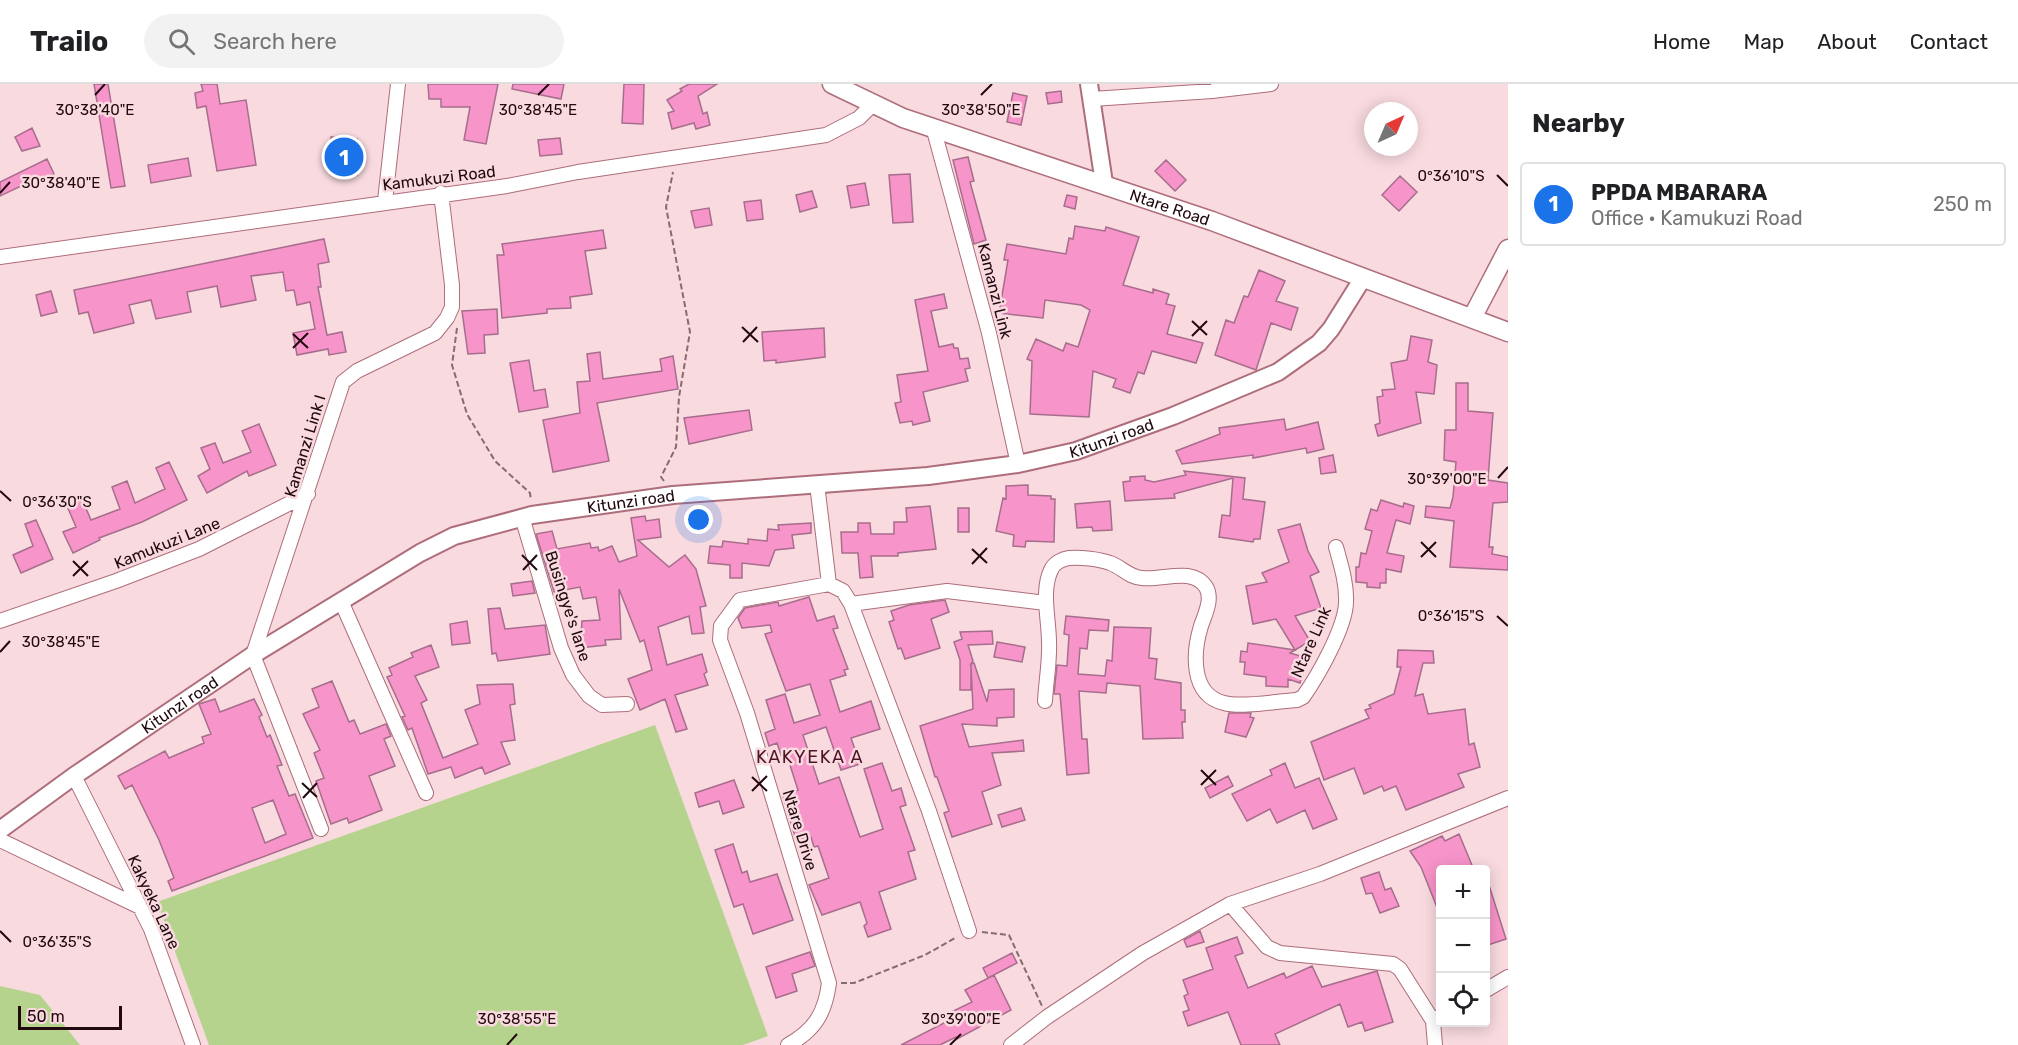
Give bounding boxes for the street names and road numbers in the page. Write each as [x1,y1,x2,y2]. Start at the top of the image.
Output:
street label: Kamukuzi Road [381,162,497,194]
street label: Ntare Road [1127,185,1212,229]
street label: Kamanzi Link [974,241,1016,341]
street label: Kamanzi Link I [280,393,330,499]
street label: Kitunzi road [1067,414,1156,462]
street label: Kitunzi road [586,485,676,517]
street label: Kamukuzi Lane [111,513,223,573]
street label: Busingye's lane [541,548,595,664]
street label: Ntare Link [1287,603,1335,681]
street label: Kitunzi road [138,672,222,737]
street label: Ntare Drive [779,787,821,873]
street label: Kakyeka Lane [124,852,184,952]

